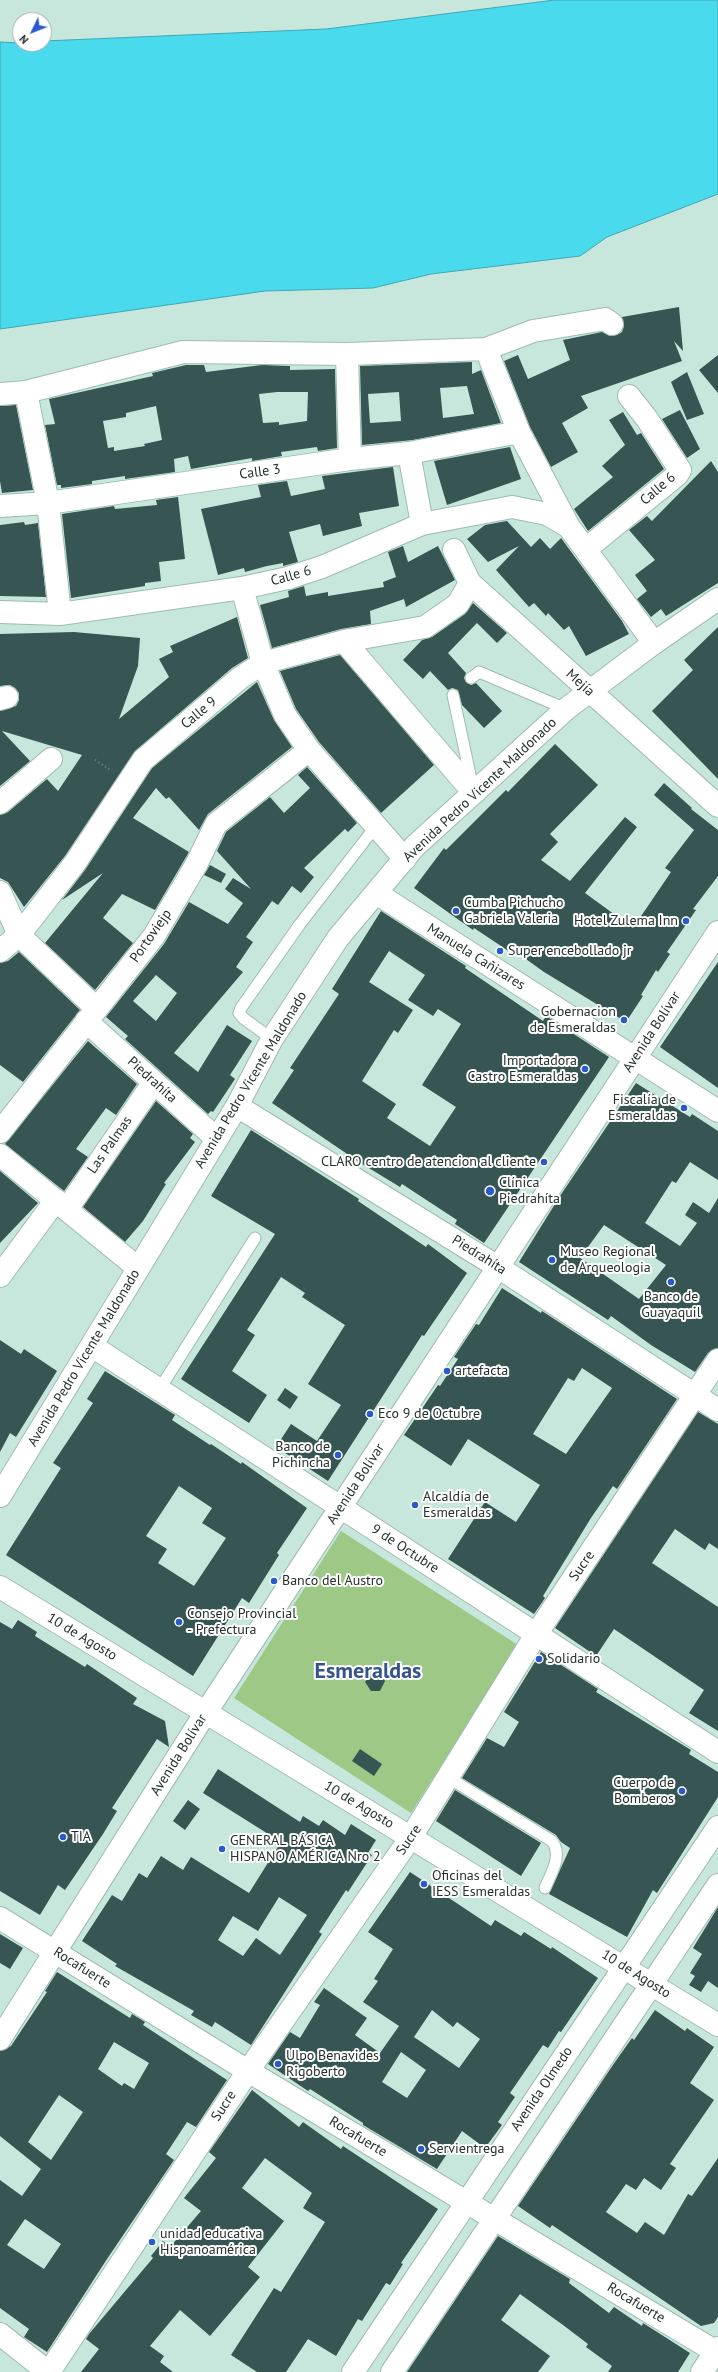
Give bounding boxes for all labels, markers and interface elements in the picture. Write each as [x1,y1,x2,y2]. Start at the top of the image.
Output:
north arrow [12,12,52,52]
text: N [16,32,32,47]
street label: Calle 3 [238,461,282,483]
street label: Calle 6 [637,469,679,509]
street label: Calle 6 [269,562,313,590]
street label: Mejía [562,666,598,700]
street label: Calle 9 [178,693,220,733]
street label: Avenida Pedro Vicente Maldonado [400,714,560,866]
place label: Cumba Pichucho Gabriela Valeria [464,895,563,928]
street label: Portoviejp [127,906,175,966]
marker: Cumba Pichucho Gabriela Valeria [451,906,461,916]
place label: Hotel Zulema Inn [574,913,678,929]
marker: Hotel Zulema Inn [681,916,691,926]
street label: Manuela Cañizares [424,920,528,994]
place label: Super encebollado jr [508,943,631,959]
marker: Super encebollado jr [495,946,505,956]
street label: Avenida Pedro Vicente Maldonado [191,988,311,1172]
street label: Avenida Bolívar [620,988,684,1076]
place label: Gobernacion de Esmeraldas [530,1004,616,1036]
marker: Gobernacion de Esmeraldas [619,1015,629,1025]
street label: Piedrahíta [124,1053,180,1107]
place label: Importadora Castro Esmeraldas [468,1053,577,1086]
marker: Importadora Castro Esmeraldas [580,1064,590,1074]
place label: Fiscalía de Esmeraldas [608,1092,676,1124]
marker: Fiscalía de Esmeraldas [679,1103,689,1113]
street label: Las Palmas [84,1113,136,1177]
place label: CLARO centro de atencion al cliente [321,1154,536,1170]
marker: CLARO centro de atencion al cliente [539,1157,549,1167]
place label: Clínica Piedrahíta [499,1175,560,1208]
marker: Clínica Piedrahíta [484,1185,496,1197]
street label: Piedrahíta [449,1232,509,1278]
place label: Museo Regional de Arqueologia [560,1244,655,1276]
marker: Museo Regional de Arqueologia [547,1255,557,1265]
street label: Avenida Pedro Vicente Maldonado [24,1266,144,1450]
marker: Banco de Guayaquil [666,1277,676,1287]
place label: Banco de Guayaquil [641,1289,701,1322]
place label: artefacta [455,1363,508,1379]
marker: artefacta [442,1366,452,1376]
place label: Eco 9 de Octubre [378,1406,480,1422]
marker: Eco 9 de Octubre [365,1409,375,1419]
place label: Banco de Pichincha [272,1439,330,1472]
street label: Avenida Bolívar [324,1440,388,1528]
marker: Banco de Pichincha [333,1450,343,1460]
place label: Alcaldía de Esmeraldas [423,1489,491,1522]
marker: Alcaldía de Esmeraldas [410,1500,420,1510]
street label: 9 de Octubre [368,1521,442,1577]
street label: Sucre [566,1548,598,1584]
place label: Banco del Austro [282,1573,383,1589]
marker: Banco del Austro [269,1576,279,1586]
place label: Consejo Provincial - Prefectura [187,1606,296,1638]
street label: 10 de Agosto [44,1610,120,1664]
marker: Consejo Provincial - Prefectura [174,1617,184,1627]
place label: Solidario [547,1651,600,1667]
marker: Solidario [534,1654,544,1664]
district label: Esmeraldas [315,1659,421,1685]
street label: Avenida Bolívar [147,1711,211,1799]
place label: Cuerpo de Bomberos [613,1775,674,1808]
street label: 10 de Agosto [321,1778,397,1832]
marker: Cuerpo de Bomberos [677,1786,687,1796]
street label: Sucre [393,1822,425,1858]
place label: TIA [71,1829,91,1845]
marker: TIA [58,1832,68,1842]
place label: GENERAL BÁSICA HISPANO AMÉRICA Nro 2 [230,1833,381,1866]
marker: GENERAL BÁSICA HISPANO AMÉRICA Nro 2 [217,1844,227,1854]
place label: Oficinas del IESS Esmeraldas [432,1868,530,1900]
marker: Oficinas del IESS Esmeraldas [419,1879,429,1889]
street label: Rocafuerte [50,1944,114,1992]
street label: 10 de Agosto [598,1946,674,2002]
street label: Avenida Olmedo [508,2044,576,2134]
place label: Ulpo Benavides Rigoberto [286,2048,379,2080]
marker: Ulpo Benavides Rigoberto [273,2059,283,2069]
street label: Sucre [208,2088,240,2124]
street label: Rocafuerte [326,2113,390,2161]
place label: Servientrega [429,2141,505,2157]
marker: Servientrega [416,2144,426,2154]
place label: unidad educativa Hispanoamérica [160,2226,262,2258]
marker: unidad educativa Hispanoamérica [147,2237,157,2247]
street label: Rocafuerte [604,2279,668,2327]

